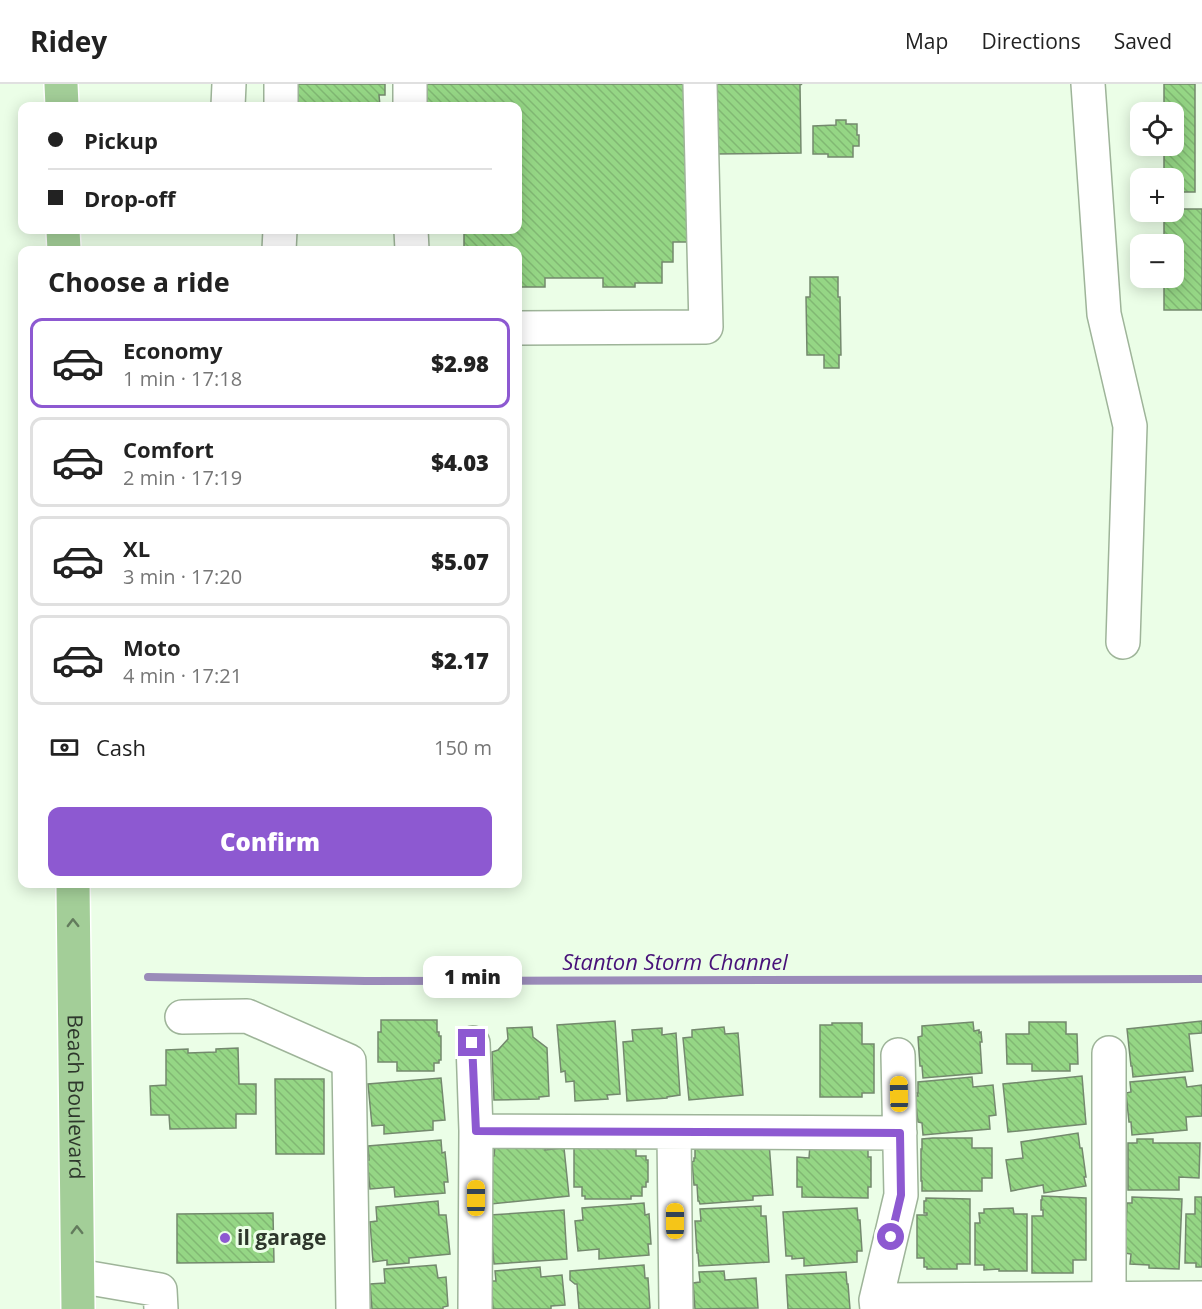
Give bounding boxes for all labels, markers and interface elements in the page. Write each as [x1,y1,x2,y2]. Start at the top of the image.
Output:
text: Ridey [30,22,107,60]
text: Map [905,27,948,55]
text: Directions [981,27,1081,55]
text: Saved [1114,27,1172,55]
map controls [1130,102,1184,288]
button: locate [1130,102,1184,156]
text: Pickup [84,125,158,155]
button: + [1130,168,1184,222]
text: Drop-off [84,183,176,213]
button: − [1130,234,1184,288]
text: Choose a ride [48,263,230,300]
text: Economy [123,335,222,365]
icon: car [51,336,105,390]
text: $2.98 [431,348,489,378]
text: 1 min · 17:18 [123,365,242,392]
text: Comfort [123,434,214,464]
icon: car [51,435,105,489]
text: $4.03 [431,447,489,477]
text: 2 min · 17:19 [123,464,242,491]
text: XL [123,533,150,563]
icon: car [51,534,105,588]
text: $5.07 [431,546,489,576]
text: 3 min · 17:20 [123,563,242,590]
text: Moto [123,632,181,662]
icon: car [51,633,105,687]
text: $2.17 [431,645,489,675]
text: 4 min · 17:21 [123,662,242,689]
icon: cash [48,731,81,764]
text: Cash [96,732,146,762]
text: 150 m [434,734,492,761]
button: Confirm [48,807,492,876]
one-way arrow [67,918,79,927]
water label: Stanton Storm Channel [562,946,788,976]
callout: 1 min [422,956,522,998]
text: 1 min [444,963,501,990]
street label: Beach Boulevard [62,1014,91,1180]
route end [458,1029,485,1056]
car [890,1076,908,1112]
car [467,1180,485,1216]
car [666,1203,684,1239]
place label: il garage [237,1223,326,1251]
route start [877,1223,904,1250]
one-way arrow [71,1225,84,1234]
marker: il garage [218,1231,232,1245]

